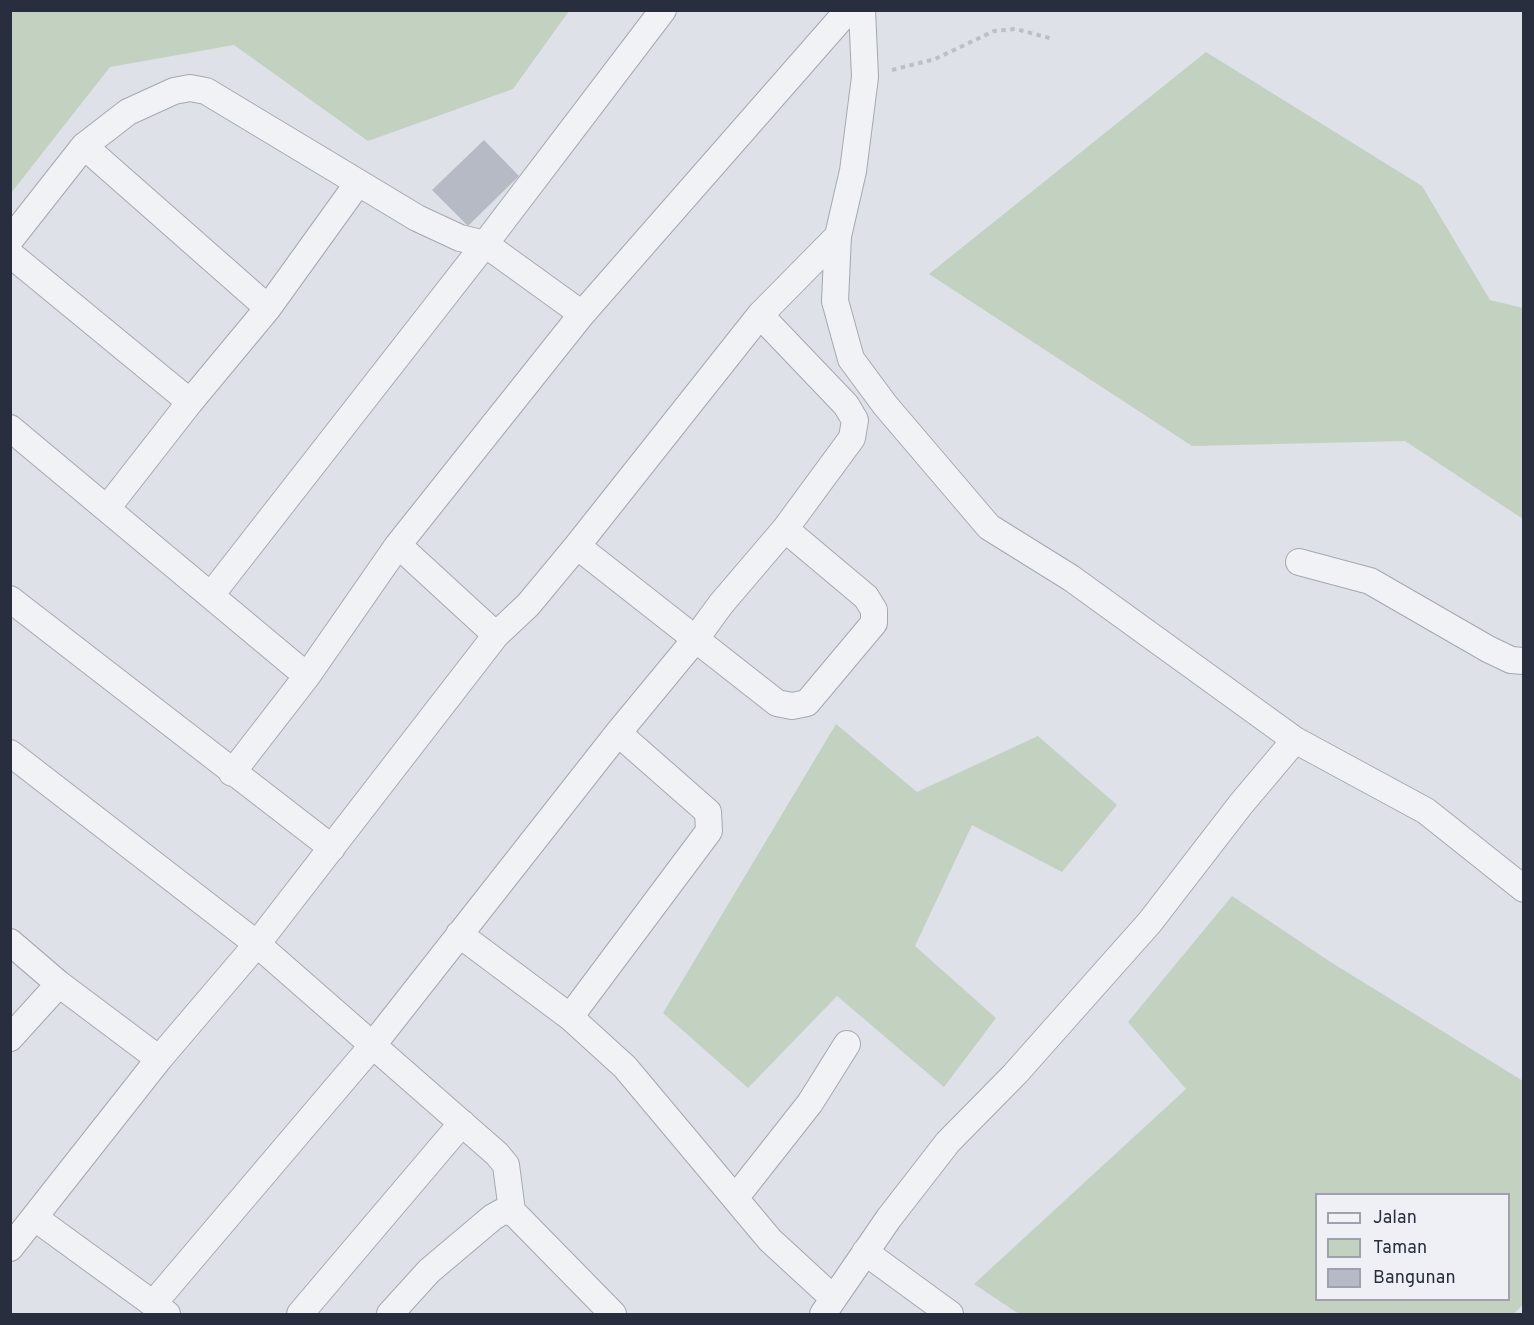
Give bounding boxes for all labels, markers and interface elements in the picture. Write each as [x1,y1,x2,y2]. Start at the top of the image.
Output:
legend [1315,1193,1510,1301]
text: Jalan [1373,1207,1417,1230]
text: Taman [1373,1237,1427,1260]
text: Bangunan [1373,1267,1456,1290]

